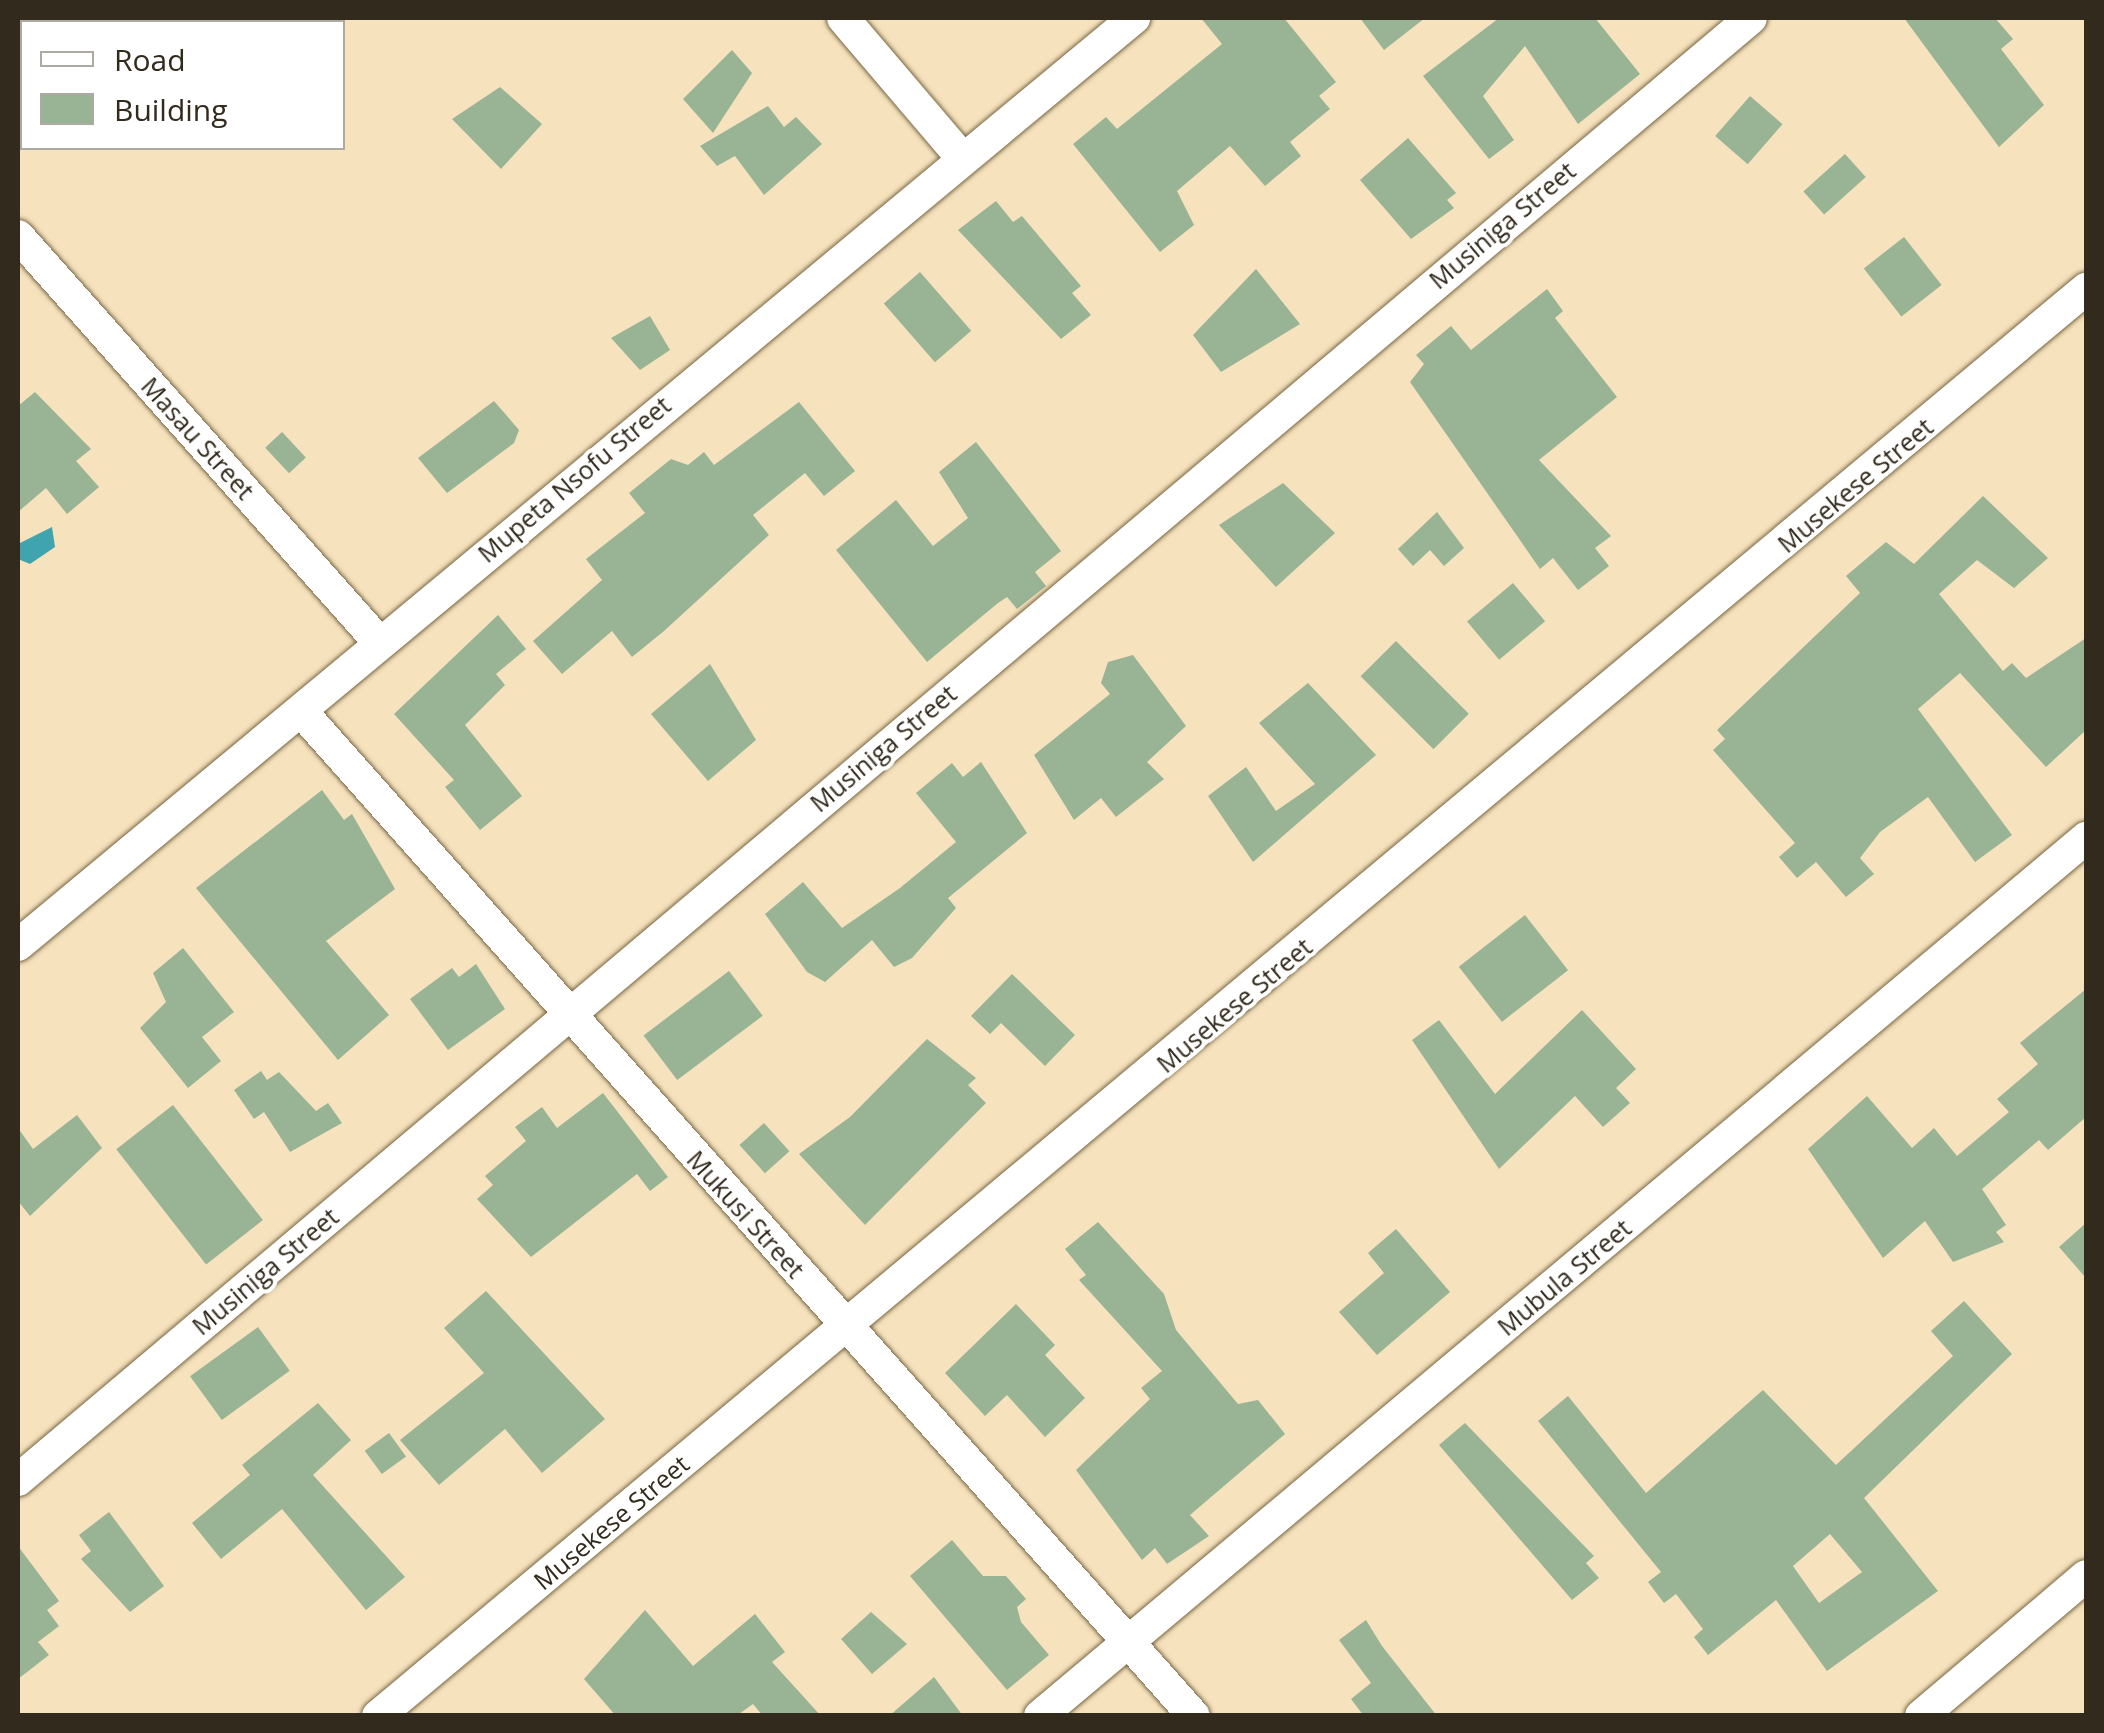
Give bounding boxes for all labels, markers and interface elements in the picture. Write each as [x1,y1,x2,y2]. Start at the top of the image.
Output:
legend [20,20,345,150]
text: Road [114,39,186,80]
text: Building [114,89,228,130]
street label: Musiniga Street [1423,155,1581,295]
street label: Masau Street [135,371,261,505]
street label: Mupeta Nsofu Street [472,390,676,568]
street label: Musekese Street [1771,411,1939,559]
street label: Musiniga Street [804,678,962,818]
street label: Musekese Street [1150,931,1318,1079]
street label: Mukusi Street [681,1144,811,1284]
street label: Musiniga Street [186,1201,344,1341]
street label: Mubula Street [1491,1212,1637,1342]
street label: Musekese Street [527,1448,695,1596]

